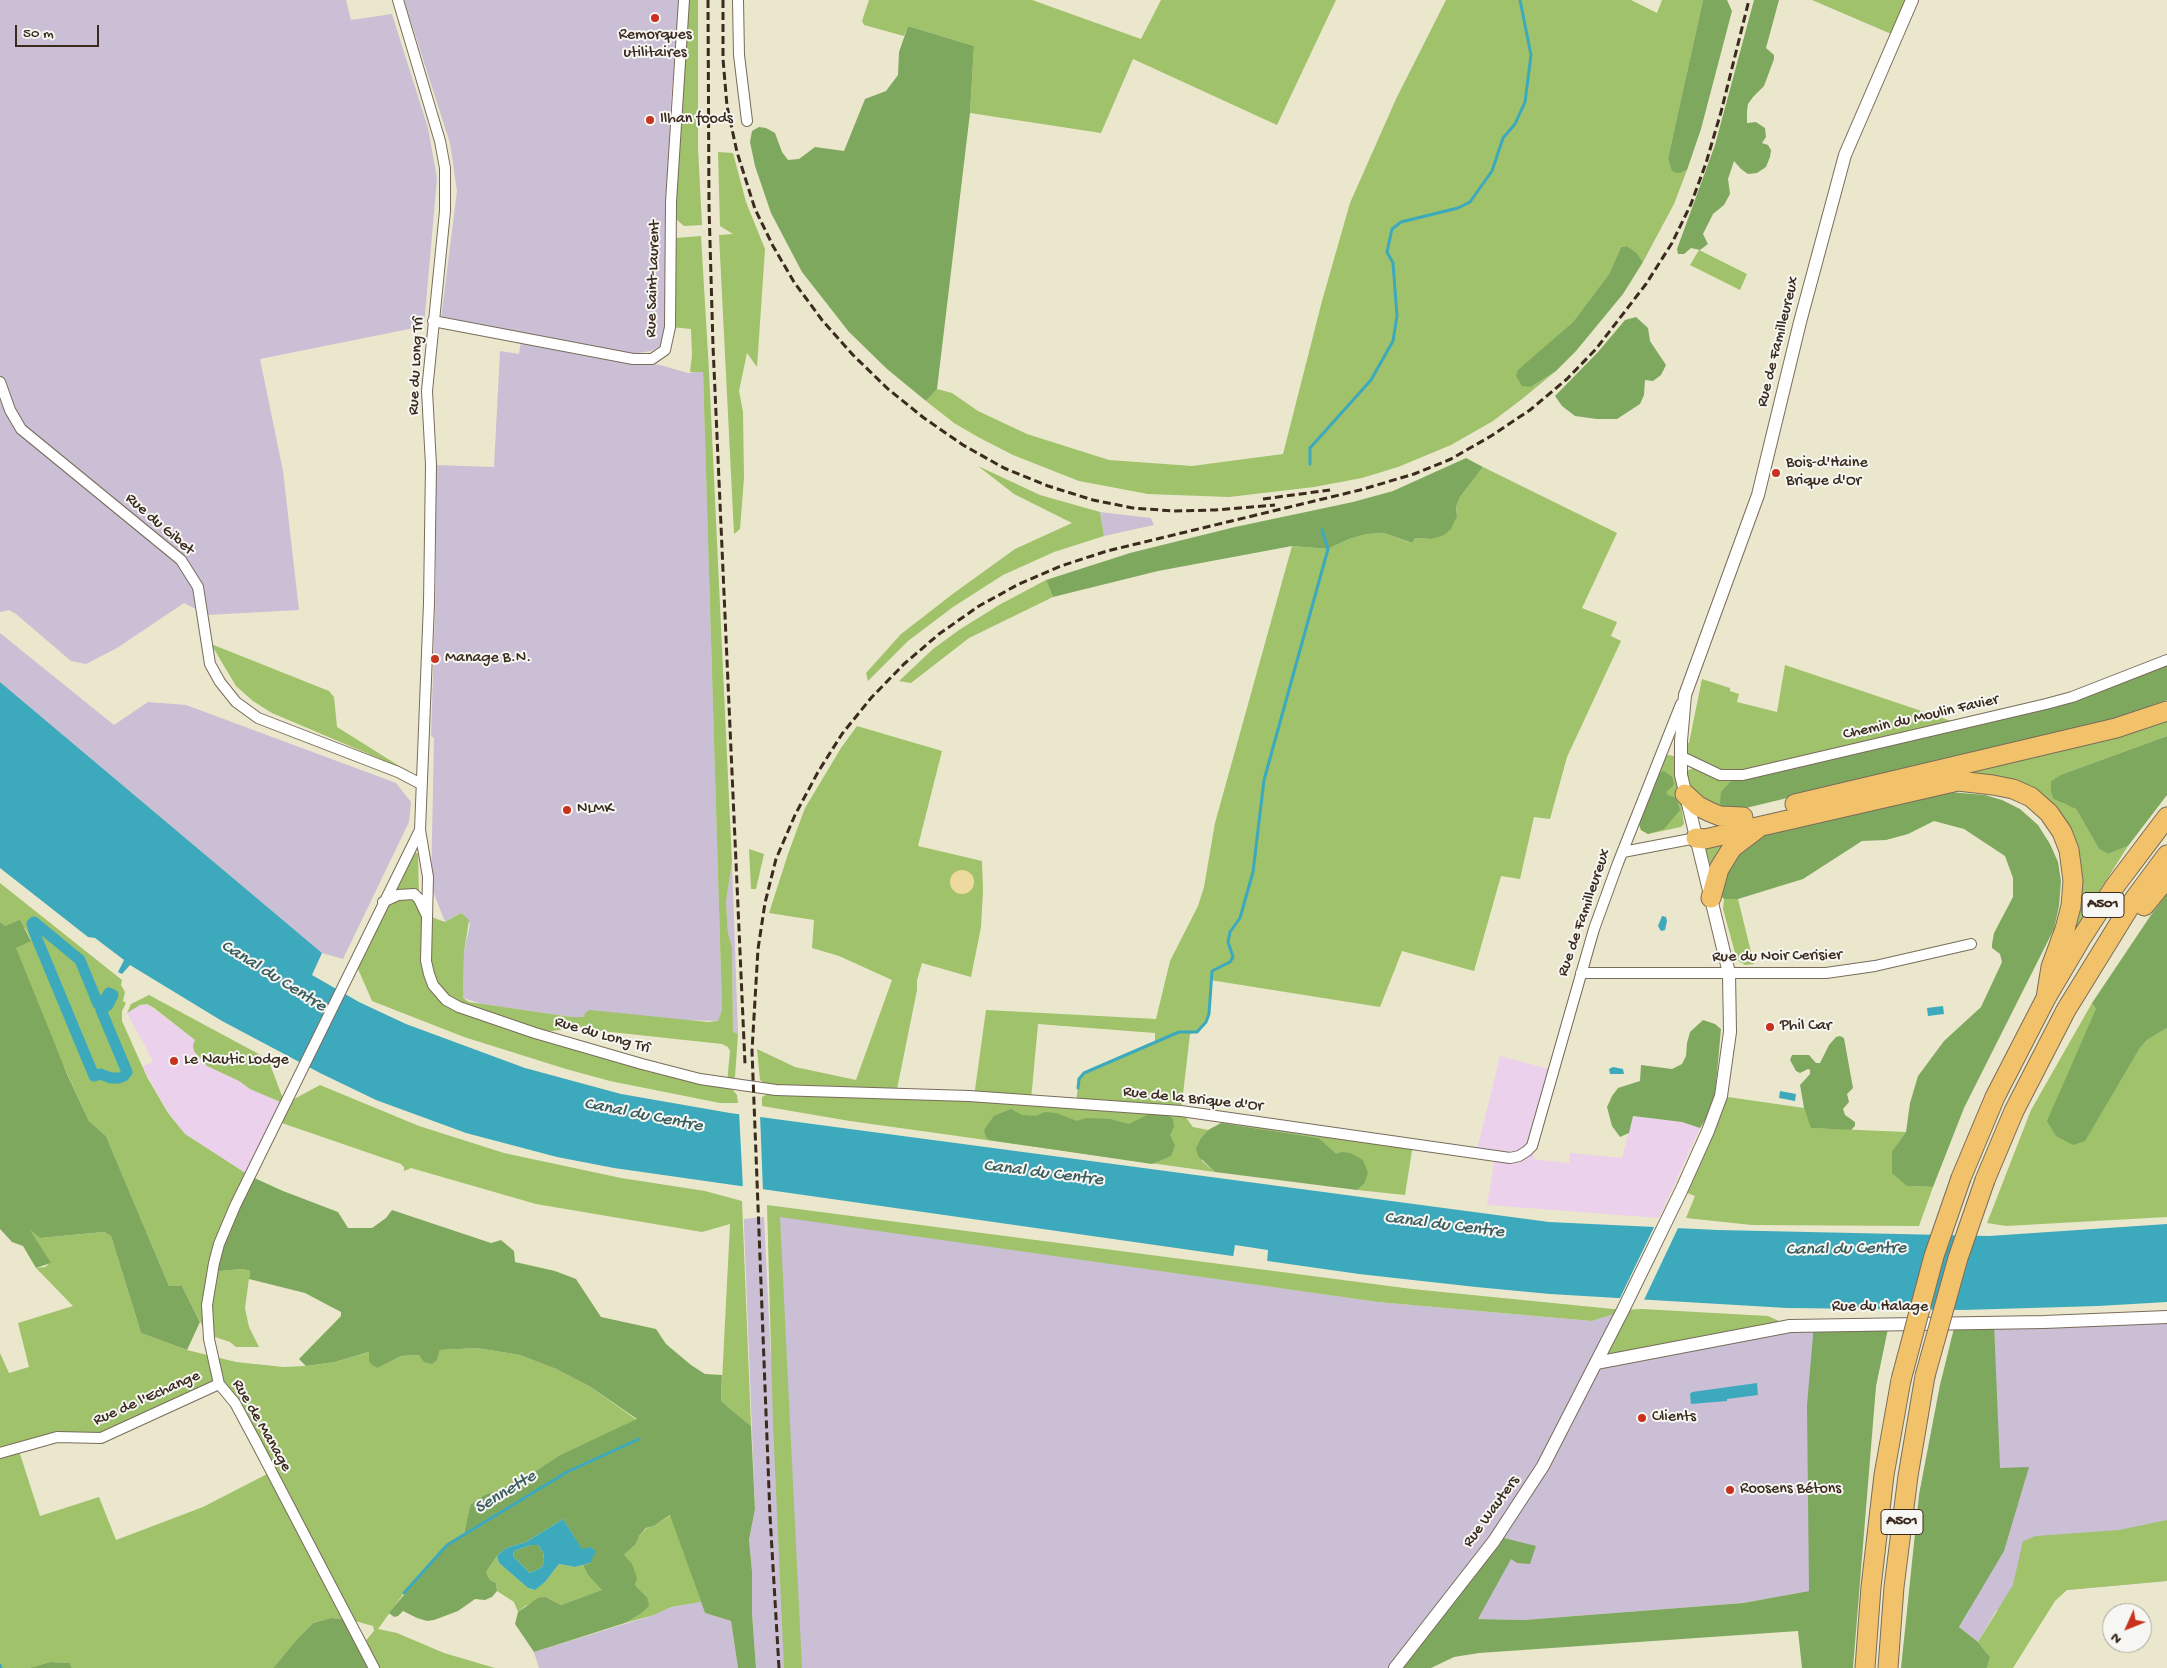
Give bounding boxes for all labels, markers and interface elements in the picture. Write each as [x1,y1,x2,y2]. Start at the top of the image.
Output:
marker: Remorques utilitaires [649,12,661,24]
scale bar [18,15,101,47]
text: 50 m [23,25,54,43]
place label: Remorques utilitaires [618,26,692,64]
place label: Ilhan foods [660,110,733,130]
marker: Ilhan foods [644,114,656,126]
street label: Rue Saint-Laurent [642,220,666,338]
street label: Rue de Familleureux [1753,275,1805,409]
street label: Rue du Long Trî [405,316,429,416]
place label: Bois-d'Haine Brique d'Or [1786,454,1868,492]
marker: Bois-d'Haine Brique d'Or [1770,467,1782,479]
street label: Rue du Gibet [120,490,198,560]
place label: Manage B.N. [445,649,531,669]
marker: Manage B.N. [429,653,441,665]
street label: Chemin du Moulin Favier [1841,691,2001,745]
place label: NLMK [577,800,613,820]
marker: NLMK [561,804,573,816]
street label: Rue de Familleureux [1554,847,1616,979]
road number: A501 [2082,892,2124,918]
water label: Canal du Centre [216,936,330,1018]
street label: Rue du Noir Cerisier [1712,946,1842,968]
street label: Rue du Long Trî [552,1013,652,1059]
place label: Phil Car [1780,1017,1831,1037]
marker: Phil Car [1764,1021,1776,1033]
place label: Le Nautic Lodge [184,1051,289,1071]
marker: Le Nautic Lodge [168,1055,180,1067]
street label: Rue de la Brique d'Or [1122,1083,1264,1117]
water label: Canal du Centre [582,1094,704,1138]
water label: Canal du Centre [982,1156,1104,1192]
water label: Canal du Centre [1383,1208,1505,1244]
water label: Canal du Centre [1786,1238,1906,1262]
street label: Rue du Halage [1832,1298,1928,1318]
street label: Rue de l'Echange [91,1367,203,1431]
street label: Rue de Manage [227,1377,295,1475]
place label: Clients [1652,1408,1696,1428]
marker: Clients [1636,1412,1648,1424]
water label: Sennette [471,1466,541,1520]
street label: Rue Wauters [1459,1472,1525,1552]
place label: Roosens Bétons [1740,1480,1841,1500]
marker: Roosens Bétons [1724,1484,1736,1496]
road number: A501 [1881,1510,1923,1534]
north arrow [2102,1603,2152,1653]
text: N [2107,1629,2126,1647]

